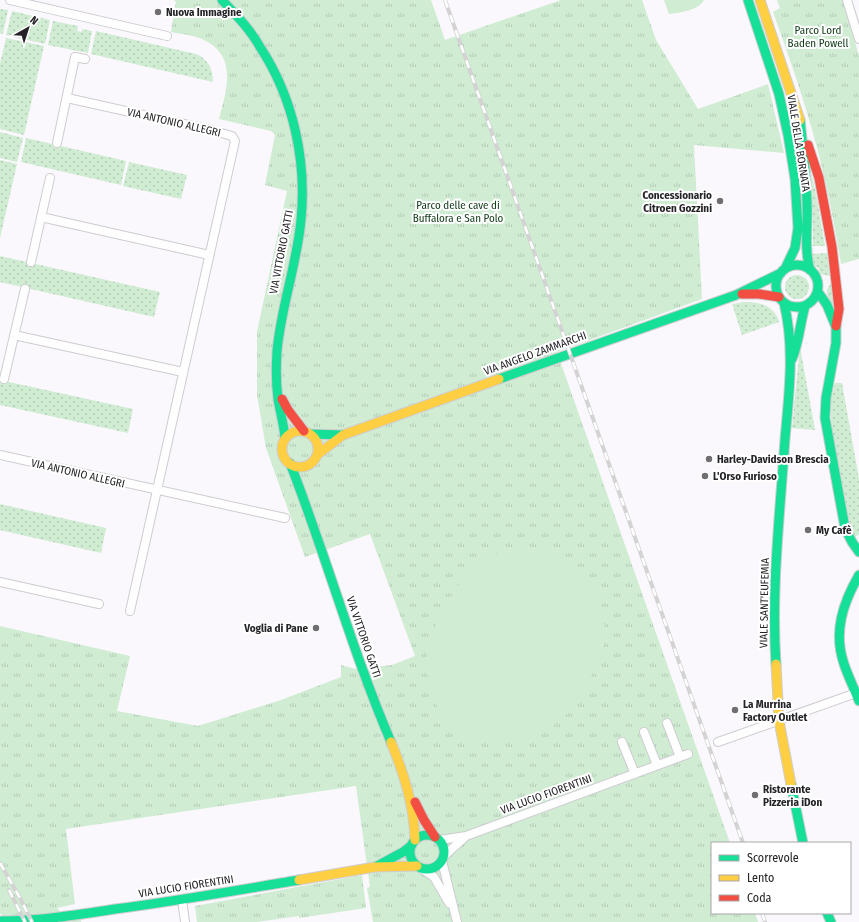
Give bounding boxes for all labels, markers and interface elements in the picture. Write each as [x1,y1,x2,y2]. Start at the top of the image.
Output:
place label: Nuova Immagine [166,6,242,19]
marker: Nuova Immagine [153,7,163,17]
north arrow [8,8,48,48]
text: N [27,13,41,28]
park label: Parco Lord Baden Powell [788,24,848,50]
street label: VIALE DELLA BORNATA [784,94,813,193]
street label: VIA ANTONIO ALLEGRI [126,105,222,140]
place label: Concessionario Citroen Gozzini [642,189,712,215]
marker: Concessionario Citroen Gozzini [715,196,725,206]
park label: Parco delle cave di Buffalora e San Polo [413,199,504,225]
street label: VIA VITTORIO GATTI [267,209,296,295]
street label: VIA ANGELO ZAMMARCHI [482,329,588,378]
place label: Harley-Davidson Brescia [717,453,829,466]
marker: Harley-Davidson Brescia [704,454,714,464]
street label: VIA ANTONIO ALLEGRI [30,456,126,491]
place label: L'Orso Furioso [713,470,777,483]
marker: L'Orso Furioso [700,471,710,481]
place label: My Cafè [816,524,852,537]
marker: My Cafè [803,525,813,535]
street label: VIALE SANT'EUFEMIA [757,558,772,648]
street label: VIA VITTORIO GATTI [344,595,384,679]
place label: Voglia di Pane [243,622,308,635]
marker: Voglia di Pane [311,623,321,633]
place label: La Murrina Factory Outlet [743,698,807,724]
marker: La Murrina Factory Outlet [730,705,740,715]
street label: VIA LUCIO FIORENTINI [499,772,593,817]
place label: Ristorante Pizzeria iDon [763,783,822,809]
marker: Ristorante Pizzeria iDon [750,790,760,800]
legend [711,842,851,914]
text: Scorrevole [747,851,799,865]
text: Lento [747,871,774,885]
street label: VIA LUCIO FIORENTINI [138,873,234,900]
text: Coda [747,891,772,905]

